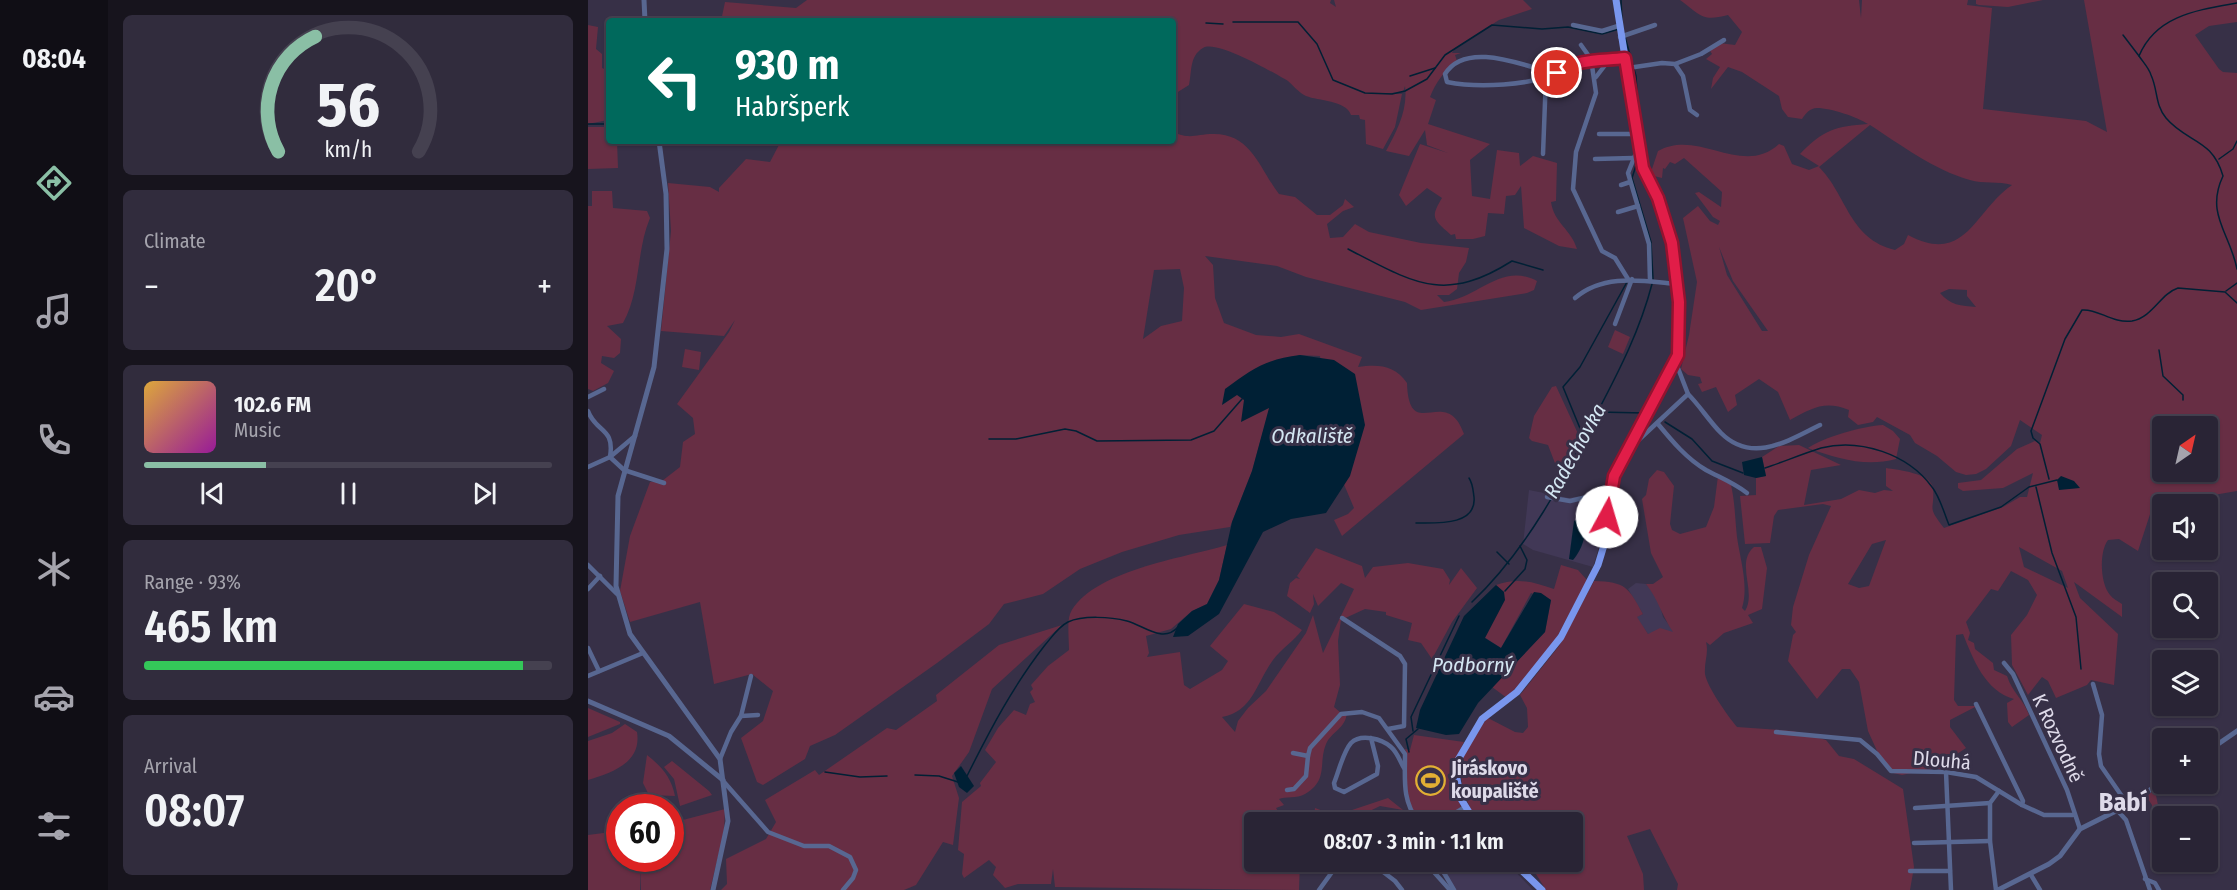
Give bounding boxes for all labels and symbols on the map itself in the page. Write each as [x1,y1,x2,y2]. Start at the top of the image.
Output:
pin [1531,47,1582,98]
water label: Radechovka [1538,399,1612,503]
north arrow [2152,416,2218,482]
water label: Odkaliště [1271,423,1353,449]
position arrow [1575,485,1639,549]
water label: Podborný [1432,652,1515,678]
street label: K Rozvodně [2027,690,2089,786]
street label: Dlouhá [1912,746,1972,774]
place label: Jiráskovo koupaliště [1450,756,1539,803]
sports icon: Jiráskovo koupaliště [1414,764,1446,796]
district label: Babí [2099,787,2147,818]
speed limit sign: 60 [606,794,684,872]

